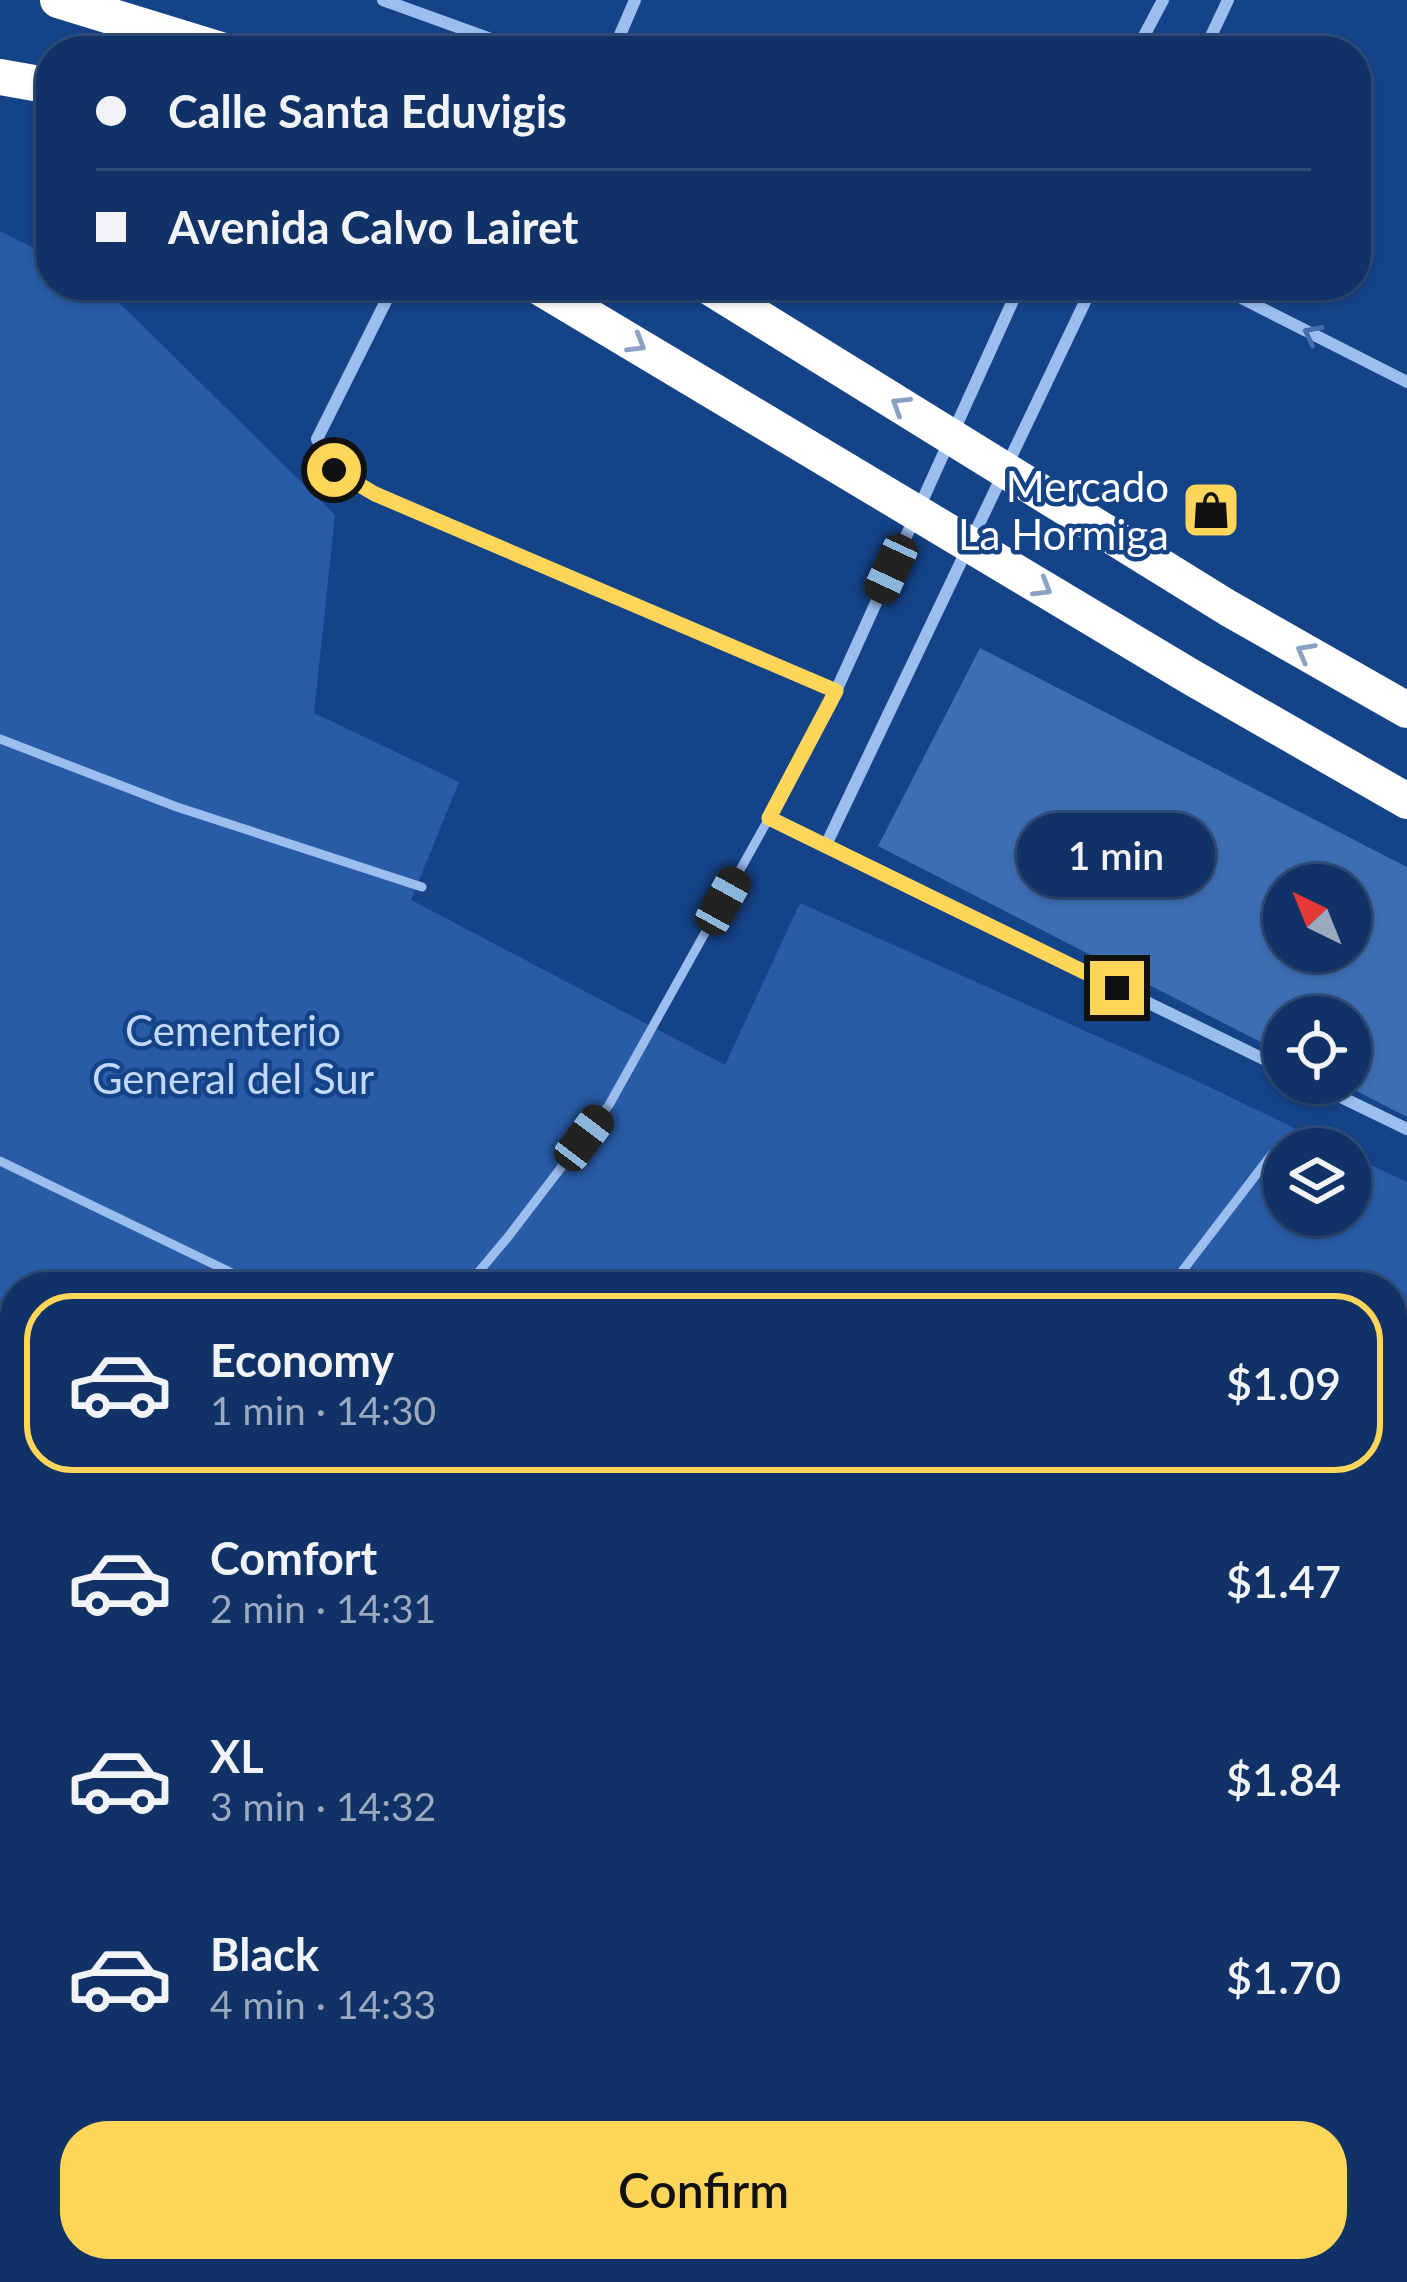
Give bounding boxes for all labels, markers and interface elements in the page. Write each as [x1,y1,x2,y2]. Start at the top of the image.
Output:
text: Calle Santa Eduvigis [168,84,567,138]
text: Avenida Calvo Lairet [168,200,579,254]
one-way arrow [1302,325,1324,348]
one-way arrow [624,329,646,352]
one-way arrow [892,397,914,419]
route start [307,443,361,497]
place label: Mercado La Hormiga [958,461,1169,559]
shop icon: Mercado La Hormiga [1180,479,1242,541]
car [859,529,923,609]
one-way arrow [1030,574,1052,596]
one-way arrow [1296,643,1318,666]
callout: 1 min [1018,814,1216,898]
text: 1 min [1068,832,1164,878]
car [690,861,756,941]
north arrow [1263,864,1371,972]
map controls [1263,864,1371,1236]
route end [1090,961,1144,1015]
button: locate [1263,996,1371,1104]
park label: Cementerio General del Sur [92,1005,374,1103]
car [548,1098,620,1178]
button: layers [1263,1128,1371,1236]
icon: car [66,1329,174,1437]
text: Economy [210,1333,394,1387]
text: $1.09 [1226,1356,1341,1410]
text: 1 min · 14:30 [210,1387,436,1433]
icon: car [66,1527,174,1635]
text: Comfort [210,1531,377,1585]
text: $1.47 [1226,1554,1341,1608]
text: 2 min · 14:31 [210,1585,436,1631]
icon: car [66,1725,174,1833]
text: XL [210,1729,264,1783]
text: $1.84 [1226,1752,1341,1806]
text: 3 min · 14:32 [210,1783,436,1829]
icon: car [66,1923,174,2031]
text: Black [210,1927,319,1981]
text: $1.70 [1226,1950,1341,2004]
text: 4 min · 14:33 [210,1981,436,2027]
button: Confirm [60,2121,1347,2259]

